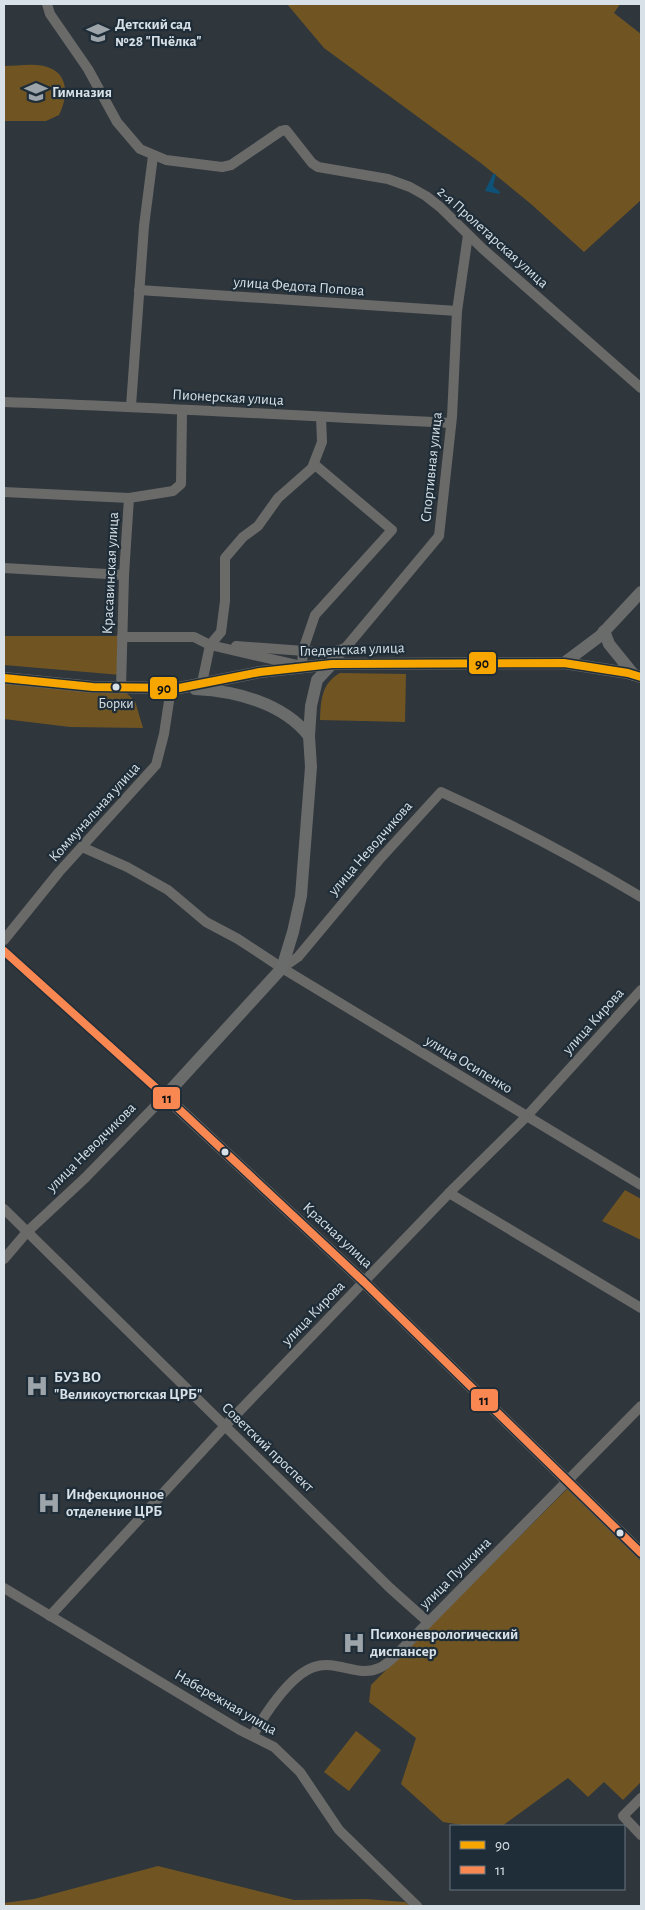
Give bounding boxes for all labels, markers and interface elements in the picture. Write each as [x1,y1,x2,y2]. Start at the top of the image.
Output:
place label: Детский сад №28 "Пчёлка" [115,17,202,49]
school or university icon: Детский сад №28 "Пчёлка" [85,20,111,46]
school or university icon: Гимназия [23,79,49,105]
place label: Гимназия [52,85,112,100]
street label: 2-я Пролетарская улица [434,184,551,291]
street label: улица Федота Попова [232,274,365,299]
street label: Пионерская улица [172,387,284,408]
street label: Спортивная улица [418,411,445,523]
street label: Красавинская улица [100,511,121,635]
street label: Гледенская улица [299,640,405,659]
line badge: 90 [468,651,497,675]
text: 90 [475,657,489,671]
line badge: 90 [149,676,178,700]
marker: Борки [111,682,121,692]
text: 90 [157,682,171,696]
place label: Борки [98,697,134,711]
street label: Коммунальная улица [46,760,143,865]
street label: улица Неводчикова [325,798,415,899]
street label: улица Кирова [559,985,627,1058]
street label: улица Осипенко [422,1032,515,1096]
line badge: 11 [152,1086,181,1110]
text: 11 [162,1092,172,1106]
street label: улица Неводчикова [43,1100,139,1196]
unlabelled marker [220,1147,230,1157]
street label: Красная улица [300,1200,375,1271]
street label: улица Кирова [278,1278,348,1349]
place label: БУЗ ВО "Великоустюгская ЦРБ" [54,1370,202,1402]
hospital icon: БУЗ ВО "Великоустюгская ЦРБ" [24,1373,50,1399]
line badge: 11 [470,1388,499,1412]
text: 11 [479,1394,489,1408]
street label: Советский проспект [219,1400,317,1495]
place label: Инфекционное отделение ЦРБ [66,1487,164,1519]
hospital icon: Инфекционное отделение ЦРБ [36,1490,62,1516]
unlabelled marker [615,1528,625,1538]
street label: улица Пушкина [416,1535,494,1613]
place label: Психоневрологический диспансер [370,1627,518,1659]
hospital icon: Психоневрологический диспансер [341,1630,367,1656]
street label: Набережная улица [172,1667,280,1738]
legend [450,1825,625,1890]
text: 90 [495,1838,510,1853]
text: 11 [495,1863,505,1878]

